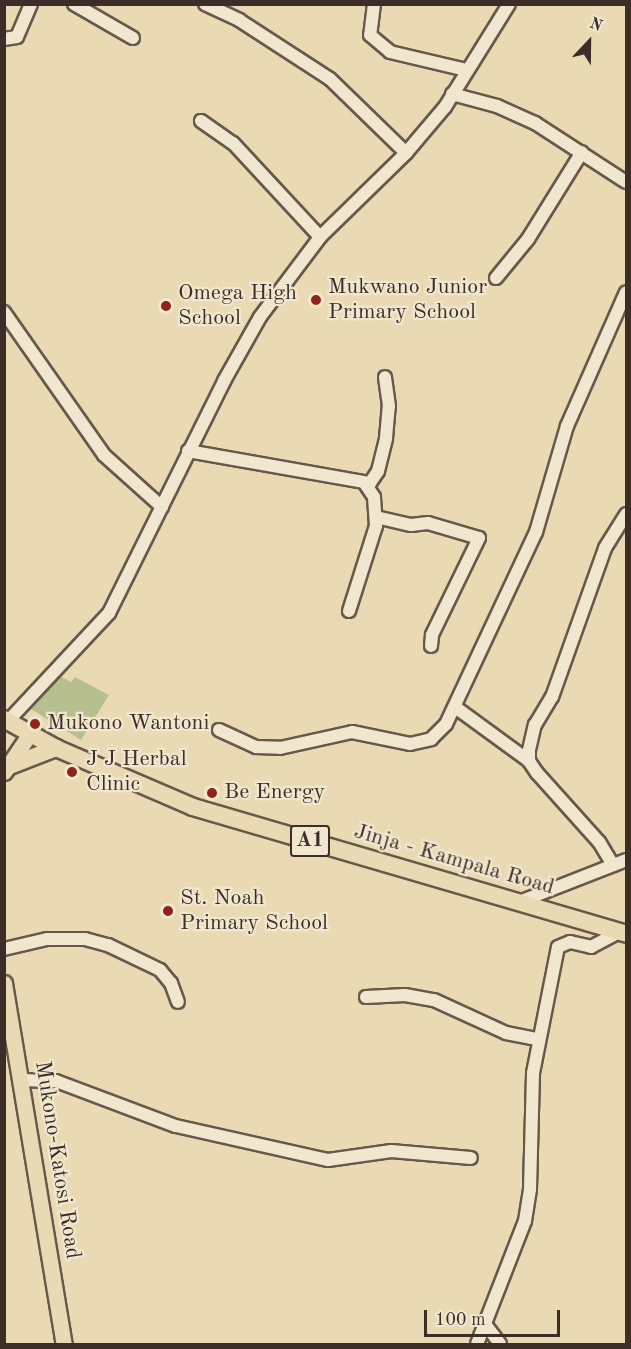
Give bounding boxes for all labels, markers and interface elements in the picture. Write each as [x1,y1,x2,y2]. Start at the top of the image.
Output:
north arrow [559,12,619,72]
text: N [587,16,604,35]
place label: Mukwano Junior Primary School [328,274,487,326]
place label: Omega High School [178,280,297,332]
marker: Mukwano Junior Primary School [309,293,323,307]
marker: Omega High School [159,299,173,313]
place label: Mukono Wantoni [47,711,209,737]
marker: Mukono Wantoni [28,717,42,731]
place label: J J Herbal Clinic [86,746,187,798]
marker: J J Herbal Clinic [63,763,81,781]
place label: Be Energy [224,780,325,806]
marker: Be Energy [205,786,219,800]
street label: Jinja - Kampala Road [351,819,557,901]
road number: A1 [289,823,331,859]
place label: St. Noah Primary School [180,885,328,936]
marker: St. Noah Primary School [161,904,175,918]
street label: Mukono-Katosi Road [28,1059,86,1261]
scale bar [427,1298,564,1336]
text: 100 m [435,1311,486,1329]

